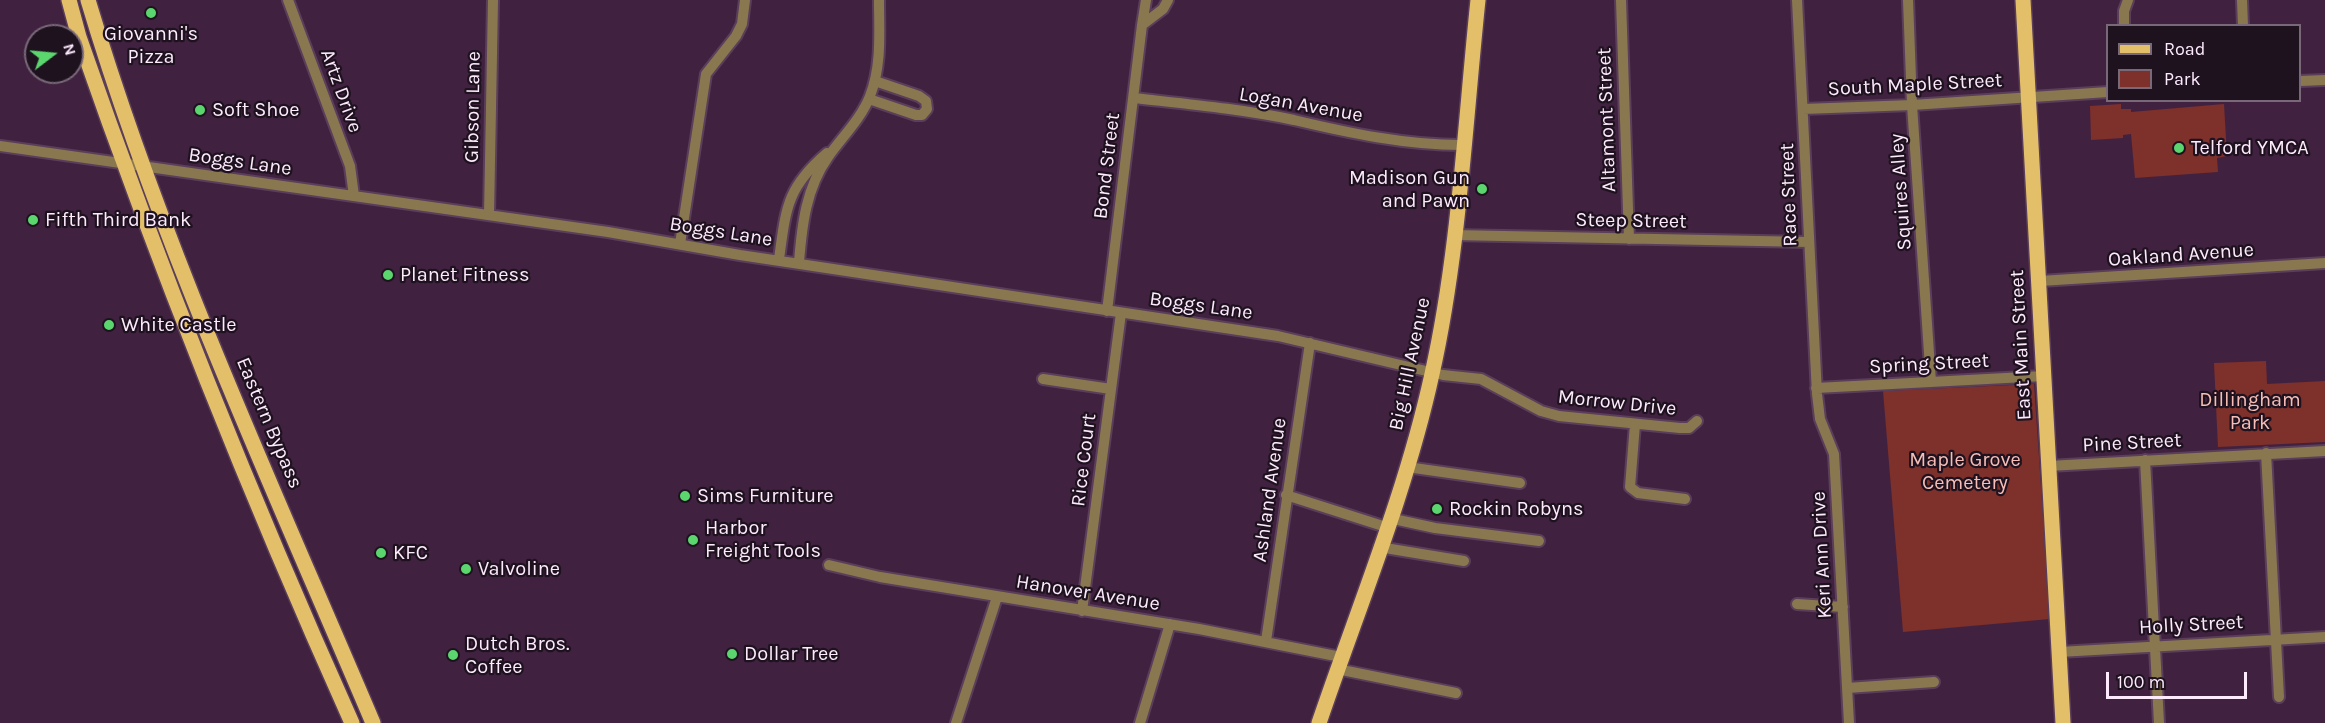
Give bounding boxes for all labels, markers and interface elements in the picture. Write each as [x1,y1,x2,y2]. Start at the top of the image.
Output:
marker: Giovanni's Pizza [144,6,158,20]
place label: Giovanni's Pizza [104,22,198,69]
north arrow [24,24,84,84]
legend [2106,24,2301,102]
text: Road [2164,38,2205,60]
text: N [59,41,81,58]
street label: Artz Drive [315,46,367,136]
street label: Altamont Street [1592,47,1622,193]
street label: Gibson Lane [460,51,486,163]
street label: South Maple Street [1827,68,2003,102]
text: Park [2164,68,2201,90]
street label: Logan Avenue [1237,82,1365,128]
place label: Soft Shoe [212,98,299,122]
marker: Soft Shoe [193,103,207,117]
street label: Bond Street [1089,111,1125,221]
street label: Squires Alley [1885,133,1917,251]
place label: Telford YMCA [2191,136,2309,160]
marker: Telford YMCA [2172,141,2186,155]
street label: Boggs Lane [187,143,293,181]
street label: Race Street [1775,143,1803,247]
place label: Madison Gun and Pawn [1349,166,1470,213]
marker: Madison Gun and Pawn [1475,182,1489,196]
place label: Fifth Third Bank [45,208,191,232]
street label: Steep Street [1575,208,1687,234]
street label: Boggs Lane [668,212,774,252]
marker: Fifth Third Bank [26,213,40,227]
street label: Oakland Avenue [2107,238,2255,272]
place label: Planet Fitness [400,263,530,287]
marker: Planet Fitness [381,268,395,282]
street label: East Main Street [2005,269,2037,421]
street label: Boggs Lane [1148,287,1254,325]
street label: Big Hill Avenue [1384,295,1436,433]
place label: White Castle [121,313,237,337]
marker: White Castle [102,318,116,332]
street label: Spring Street [1868,349,1990,379]
street label: Eastern Bypass [231,354,307,492]
street label: Morrow Drive [1556,385,1678,421]
park label: Dillingham Park [2199,388,2301,435]
street label: Rice Court [1066,412,1102,508]
street label: Ashland Avenue [1248,416,1292,564]
street label: Pine Street [2082,428,2182,458]
park label: Maple Grove Cemetery [1909,448,2021,495]
place label: Sims Furniture [697,484,834,508]
marker: Sims Furniture [678,489,692,503]
street label: Keri Ann Drive [1807,491,1837,619]
place label: Rockin Robyns [1449,497,1583,521]
marker: Rockin Robyns [1430,502,1444,516]
place label: Harbor Freight Tools [705,516,821,563]
marker: Harbor Freight Tools [686,533,700,547]
place label: KFC [393,541,428,565]
marker: KFC [374,546,388,560]
place label: Valvoline [478,557,560,581]
marker: Valvoline [459,562,473,576]
street label: Hanover Avenue [1014,570,1162,616]
street label: Holly Street [2138,610,2244,640]
place label: Dutch Bros. Coffee [465,632,570,679]
place label: Dollar Tree [744,642,839,666]
marker: Dollar Tree [725,647,739,661]
marker: Dutch Bros. Coffee [446,648,460,662]
scale bar [2109,660,2250,698]
text: 100 m [2117,671,2165,693]

